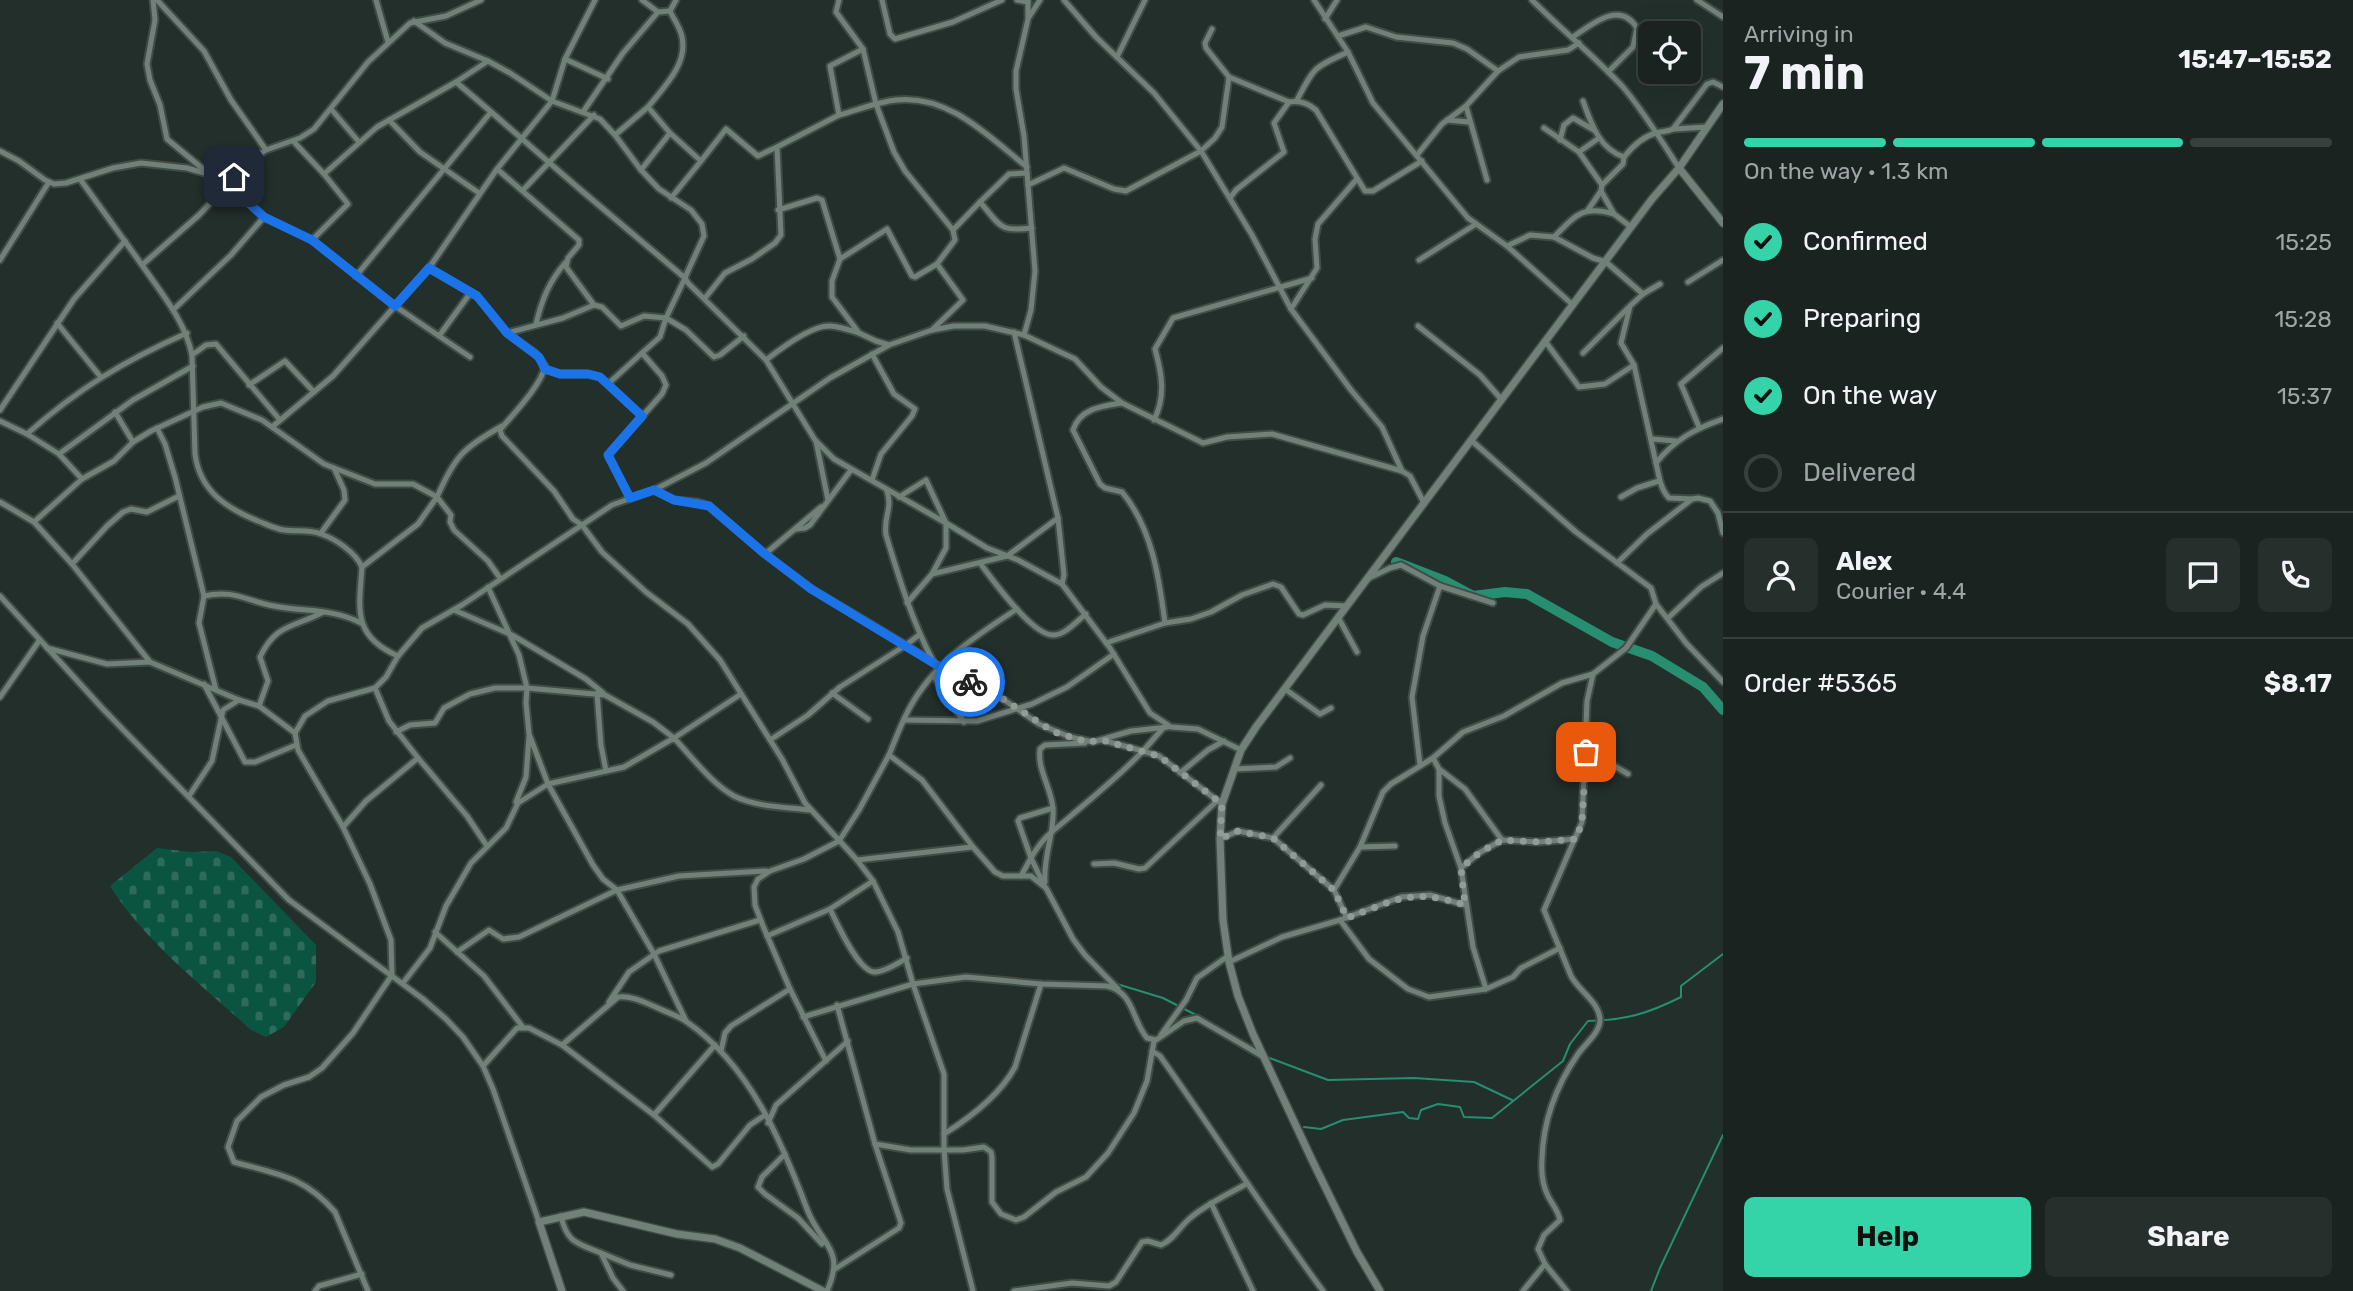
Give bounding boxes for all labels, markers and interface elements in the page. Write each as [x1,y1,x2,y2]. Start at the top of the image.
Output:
text: Arriving in [1744,20,1854,48]
map controls [1638,21,1701,84]
button: locate [1638,21,1701,84]
text: 15:47–15:52 [2178,44,2332,75]
text: 7 min [1744,46,1865,101]
pin [204,147,264,207]
text: On the way · 1.3 km [1744,157,1949,185]
icon: home [215,158,253,196]
icon: check [1744,223,1782,261]
text: Confirmed [1803,226,1928,257]
text: 15:25 [2275,228,2332,256]
icon: check [1744,300,1782,338]
text: Preparing [1803,303,1921,334]
text: 15:28 [2274,305,2332,333]
icon: check [1744,377,1782,415]
text: On the way [1803,380,1937,411]
text: 15:37 [2277,382,2332,410]
text: Delivered [1803,457,1916,488]
button: person [1744,538,1818,612]
button: chat [2166,538,2240,612]
button: phone [2258,538,2332,612]
text: Alex [1836,546,1892,577]
text: Courier · 4.4 [1836,577,1966,605]
courier [935,647,1005,717]
icon: bike [951,663,989,701]
text: Order #5365 [1744,668,1897,699]
text: $8.17 [2264,668,2332,699]
pin [1556,722,1616,782]
icon: bag [1567,733,1605,771]
button: Help [1744,1197,2031,1277]
button: Share [2045,1197,2332,1277]

